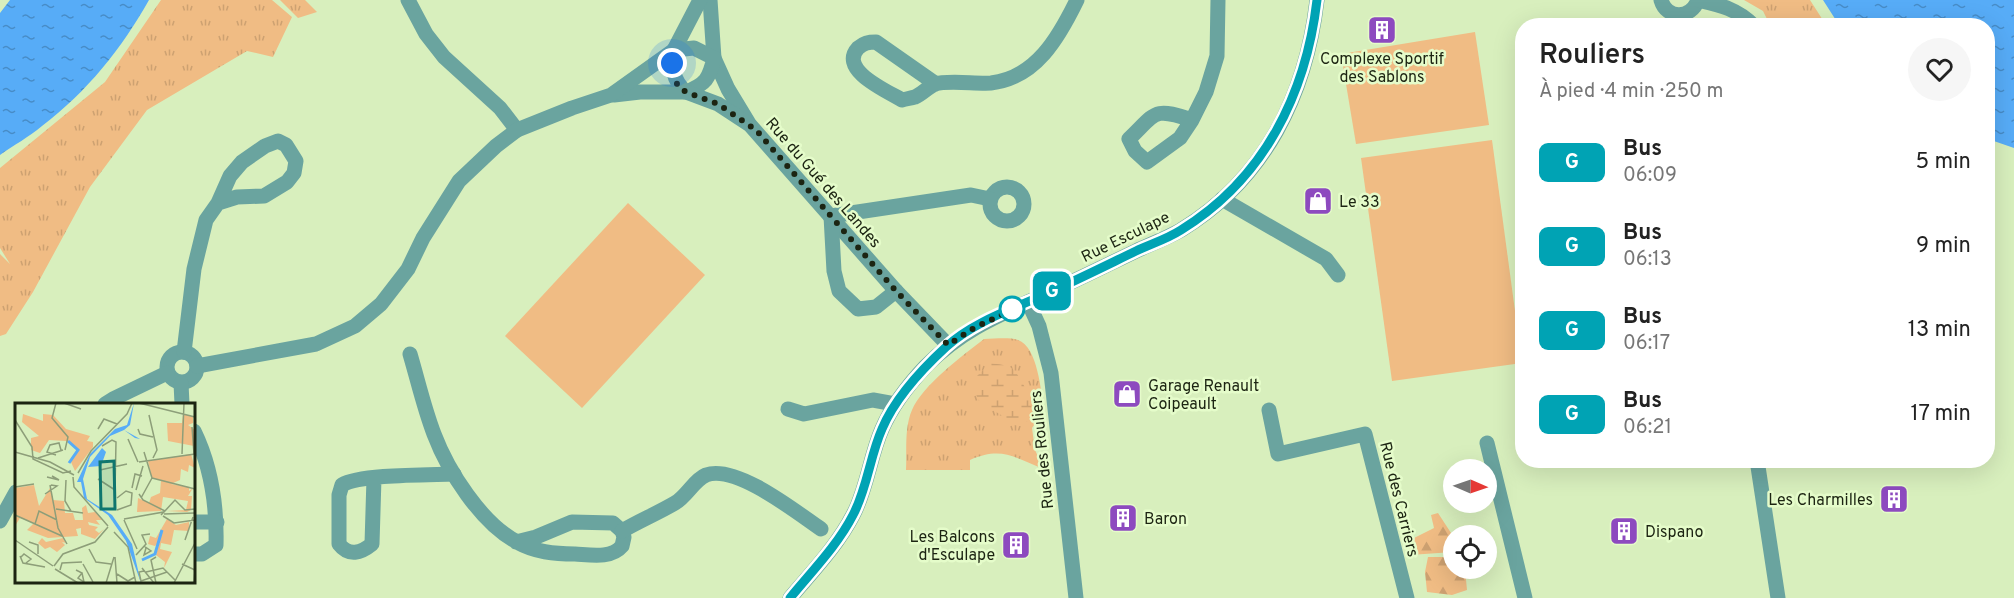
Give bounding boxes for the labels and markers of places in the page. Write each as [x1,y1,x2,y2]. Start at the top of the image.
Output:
building icon: Complexe Sportif des Sablons [1366,14,1398,46]
place label: Complexe Sportif des Sablons [1320,50,1445,88]
shop icon: Le 33 [1302,185,1334,217]
place label: Le 33 [1339,193,1380,213]
unlabelled marker [999,296,1025,322]
place label: Garage Renault Coipeault [1148,377,1259,415]
shop icon: Garage Renault Coipeault [1111,378,1143,410]
building icon: Les Charmilles [1878,483,1910,515]
place label: Les Charmilles [1768,491,1873,511]
building icon: Baron [1107,502,1139,534]
place label: Baron [1144,510,1187,530]
building icon: Dispano [1608,515,1640,547]
place label: Dispano [1645,523,1704,543]
place label: Les Balcons d'Esculape [910,528,995,566]
building icon: Les Balcons d'Esculape [1000,529,1032,561]

